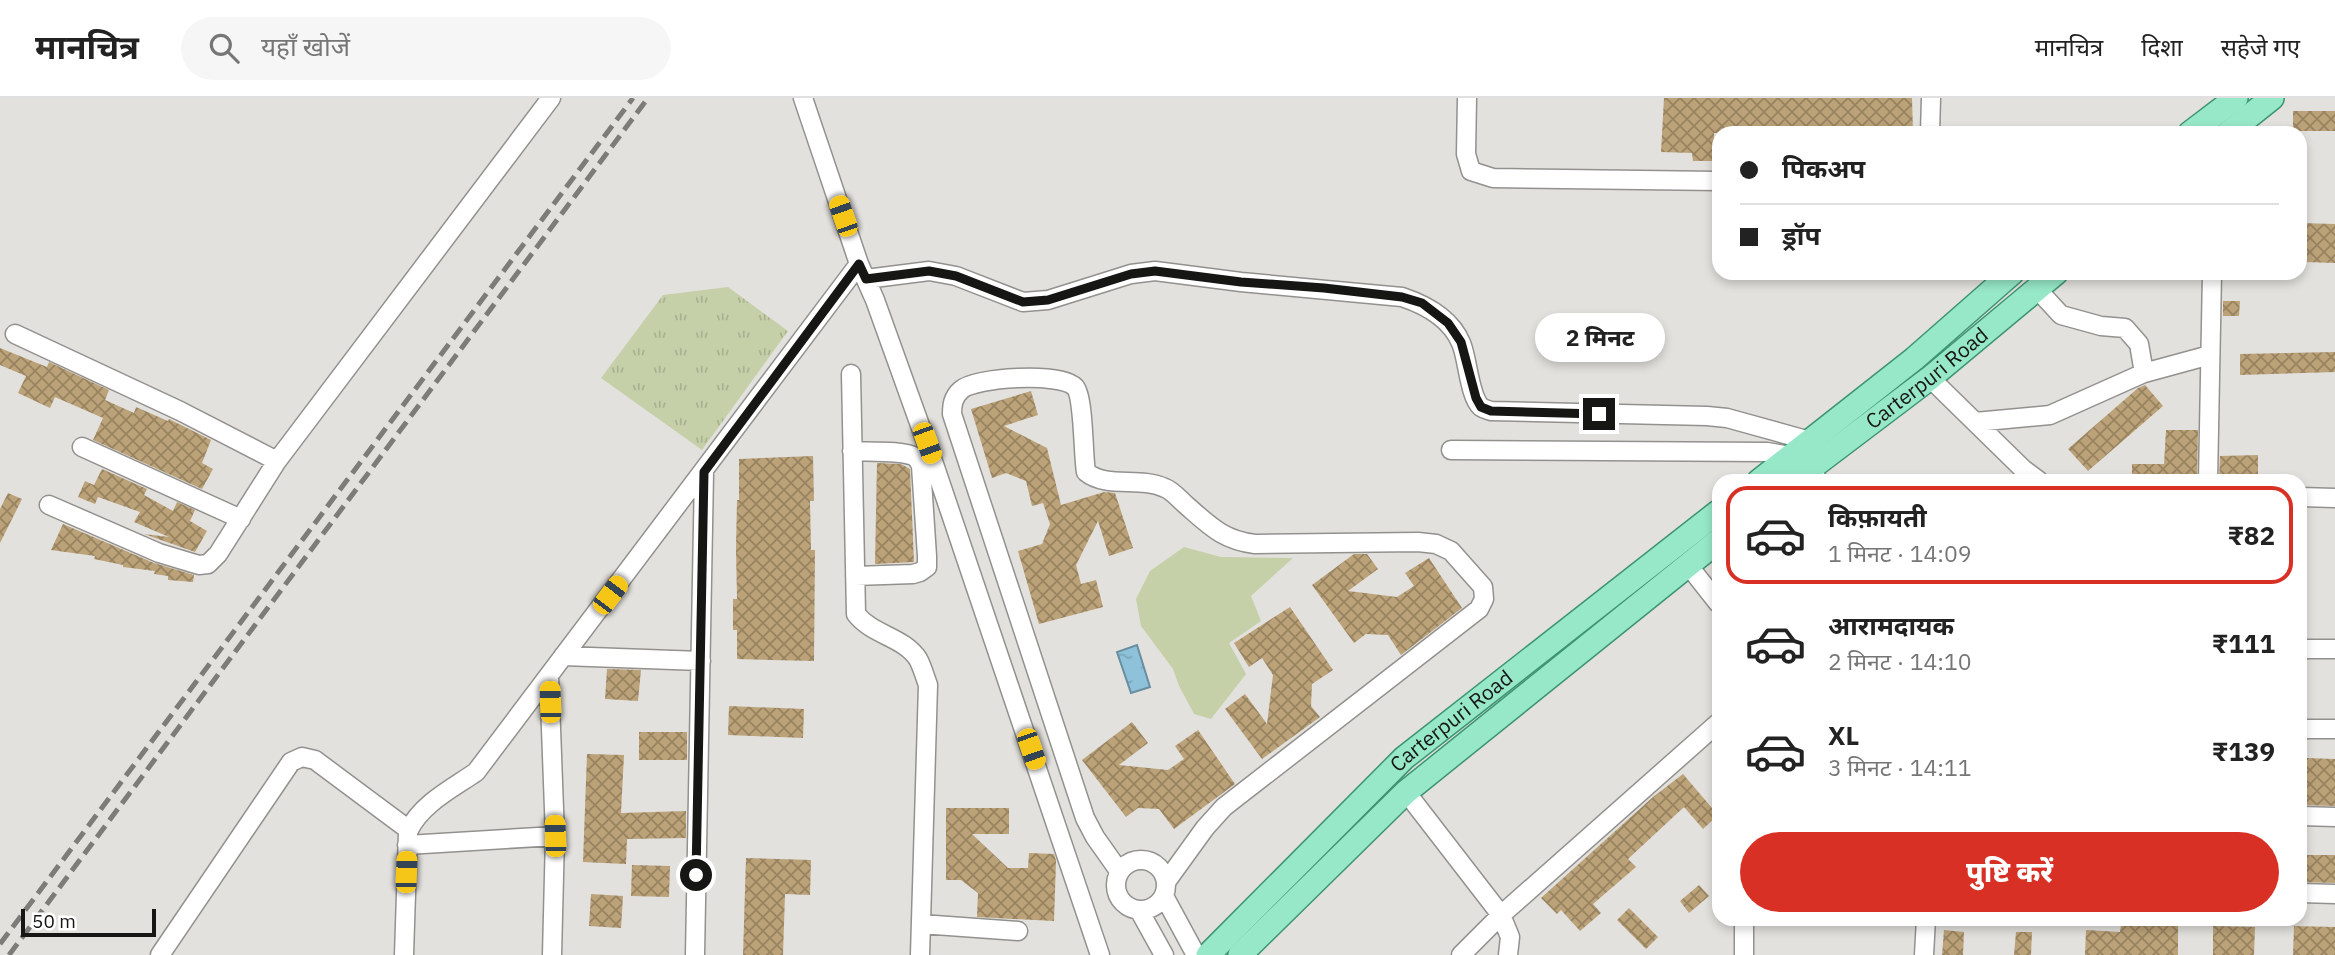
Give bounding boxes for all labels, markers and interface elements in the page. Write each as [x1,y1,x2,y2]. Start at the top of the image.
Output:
search box [181,17,671,80]
text: मानचित्र [35,25,139,68]
icon: search [205,29,243,67]
text: यहाँ खोजें [261,29,350,63]
text: मानचित्र [2035,31,2103,63]
text: दिशा [2141,31,2183,63]
text: सहेजे गए [2221,31,2300,63]
text: पिकअप [1782,151,1865,185]
car [827,193,860,239]
text: ड्रॉप [1782,218,1820,252]
callout: 2 मिनट [1534,313,1664,362]
street label: Carterpuri Road [1859,320,1994,435]
text: 2 मिनट [1566,322,1634,352]
route end [1583,398,1615,430]
car [910,420,945,466]
text: किफ़ायती [1828,500,1927,534]
icon: car [1744,504,1807,567]
text: ₹82 [2227,518,2275,552]
text: 1 मिनट · 14:09 [1828,538,1972,568]
car [589,572,632,618]
text: आरामदायक [1828,608,1954,642]
icon: car [1744,612,1807,675]
text: ₹111 [2212,626,2275,660]
text: 2 मिनट · 14:10 [1828,646,1972,676]
street label: Carterpuri Road [1383,663,1518,777]
car [539,681,562,723]
text: XL [1828,718,1859,752]
icon: car [1744,720,1807,783]
car [1015,726,1048,772]
text: ₹139 [2212,734,2275,768]
text: 3 मिनट · 14:11 [1828,752,1972,782]
car [544,815,567,857]
button: पुष्टि करें [1740,832,2279,912]
car [395,851,418,893]
route start [680,859,712,891]
scale bar [21,906,156,938]
text: 50 m [32,909,76,933]

